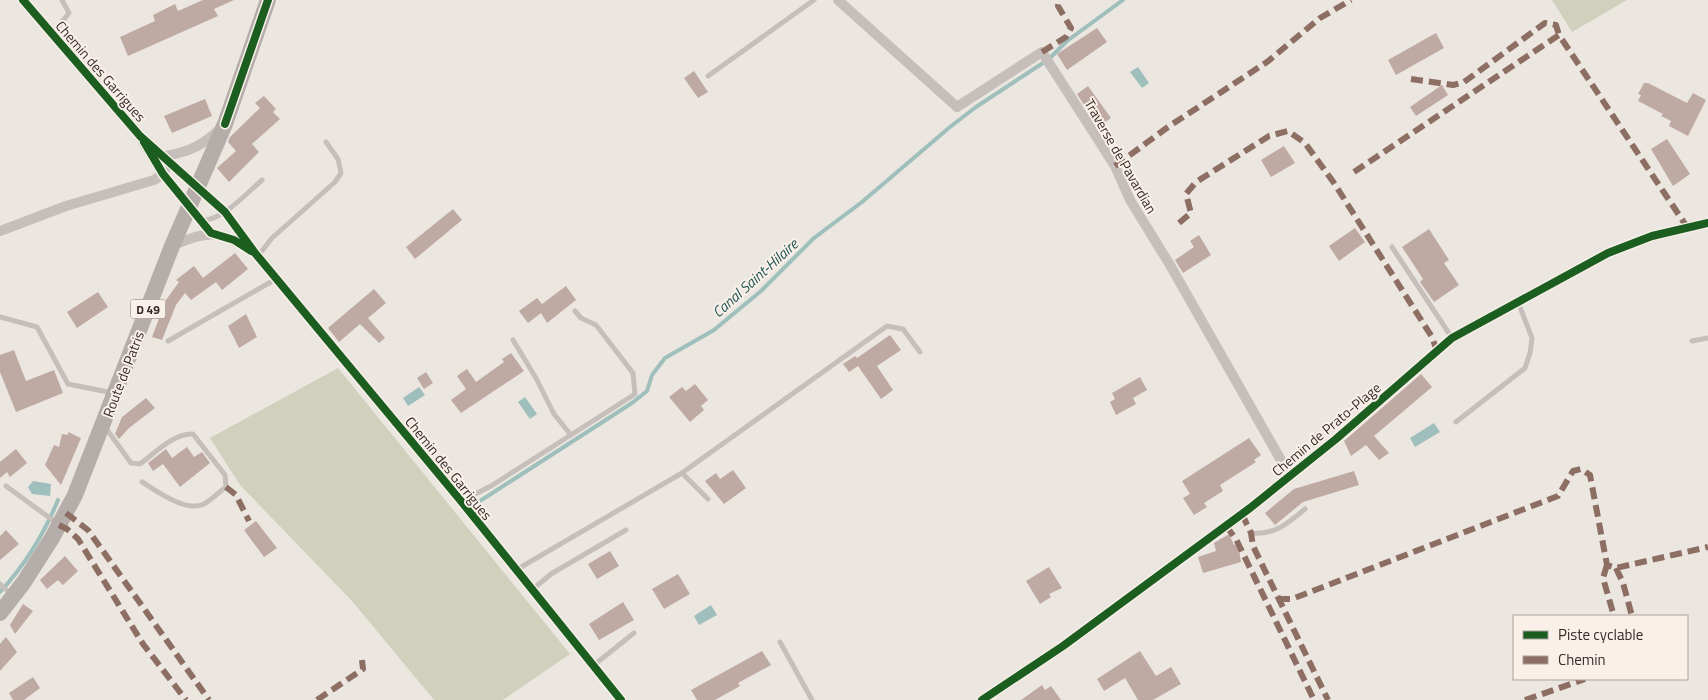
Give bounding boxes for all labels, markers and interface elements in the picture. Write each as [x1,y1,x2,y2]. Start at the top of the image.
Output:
street label: Chemin des Garrigues [51,16,151,126]
street label: Traverse de Pavardian [1080,95,1162,217]
water label: Canal Saint-Hilaire [707,232,804,323]
road number: D 49 [130,300,166,318]
street label: Route de Patris [97,328,149,420]
street label: Chemin de Prato-Plage [1267,377,1385,481]
street label: Chemin des Garrigues [400,412,498,524]
legend [1513,615,1688,680]
text: Piste cyclable [1558,623,1643,646]
text: Chemin [1558,648,1606,671]

